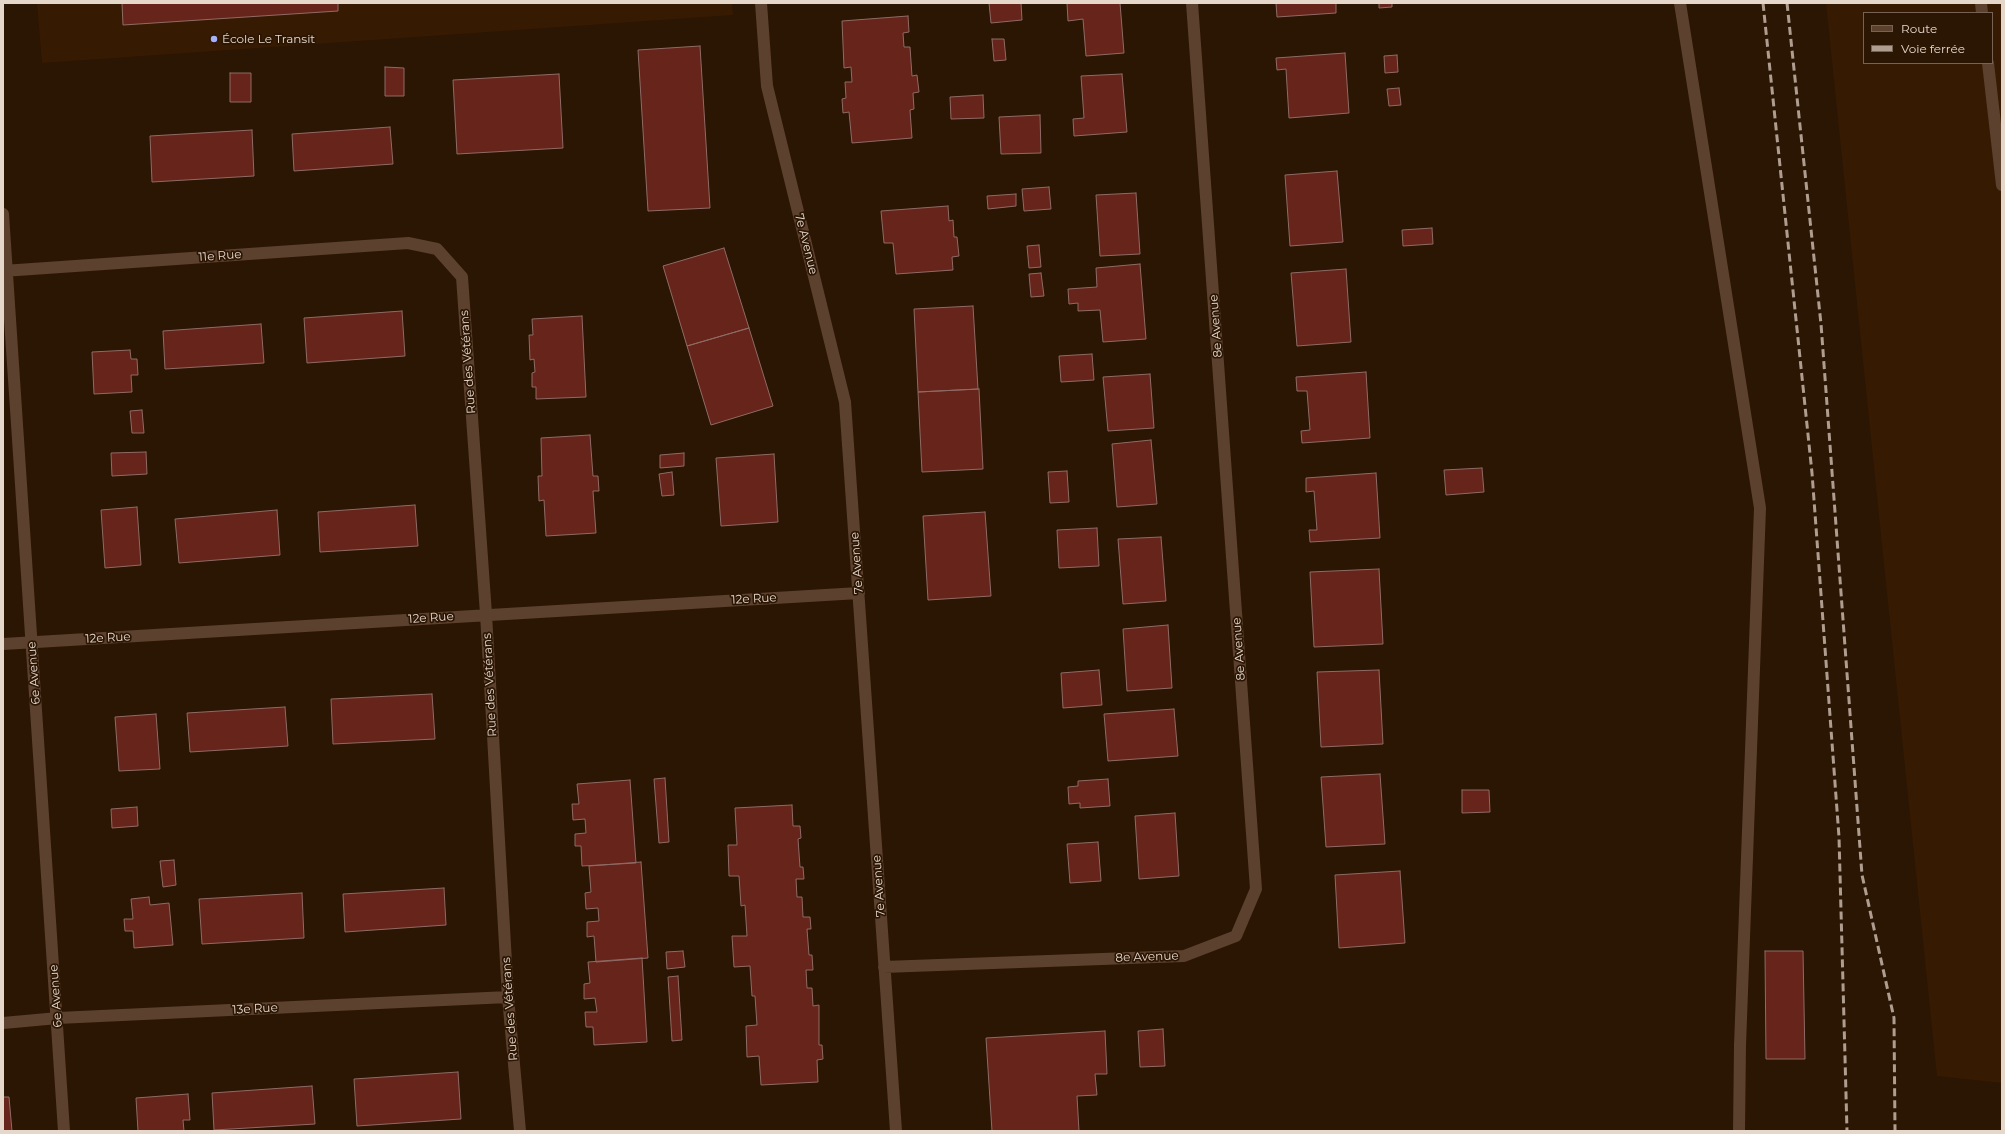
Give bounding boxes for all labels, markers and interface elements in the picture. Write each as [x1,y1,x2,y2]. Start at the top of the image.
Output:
legend [1863,12,1993,64]
text: Route [1901,21,1937,36]
place label: École Le Transit [222,32,315,46]
marker: École Le Transit [209,34,219,44]
text: Voie ferrée [1901,41,1965,56]
street label: 7e Avenue [791,212,821,276]
street label: 11e Rue [198,247,242,265]
street label: 8e Avenue [1207,294,1225,358]
street label: Rue des Vétérans [457,310,479,414]
street label: 7e Avenue [848,532,866,594]
street label: 12e Rue [731,591,777,607]
street label: 12e Rue [408,609,454,627]
street label: 8e Avenue [1230,617,1248,681]
street label: 12e Rue [85,630,131,646]
street label: Rue des Vétérans [480,633,500,737]
street label: 6e Avenue [25,641,43,705]
street label: 7e Avenue [870,855,888,917]
street label: 8e Avenue [1115,949,1179,965]
street label: Rue des Vétérans [499,957,521,1061]
street label: 6e Avenue [47,964,65,1028]
street label: 13e Rue [232,1001,278,1017]

